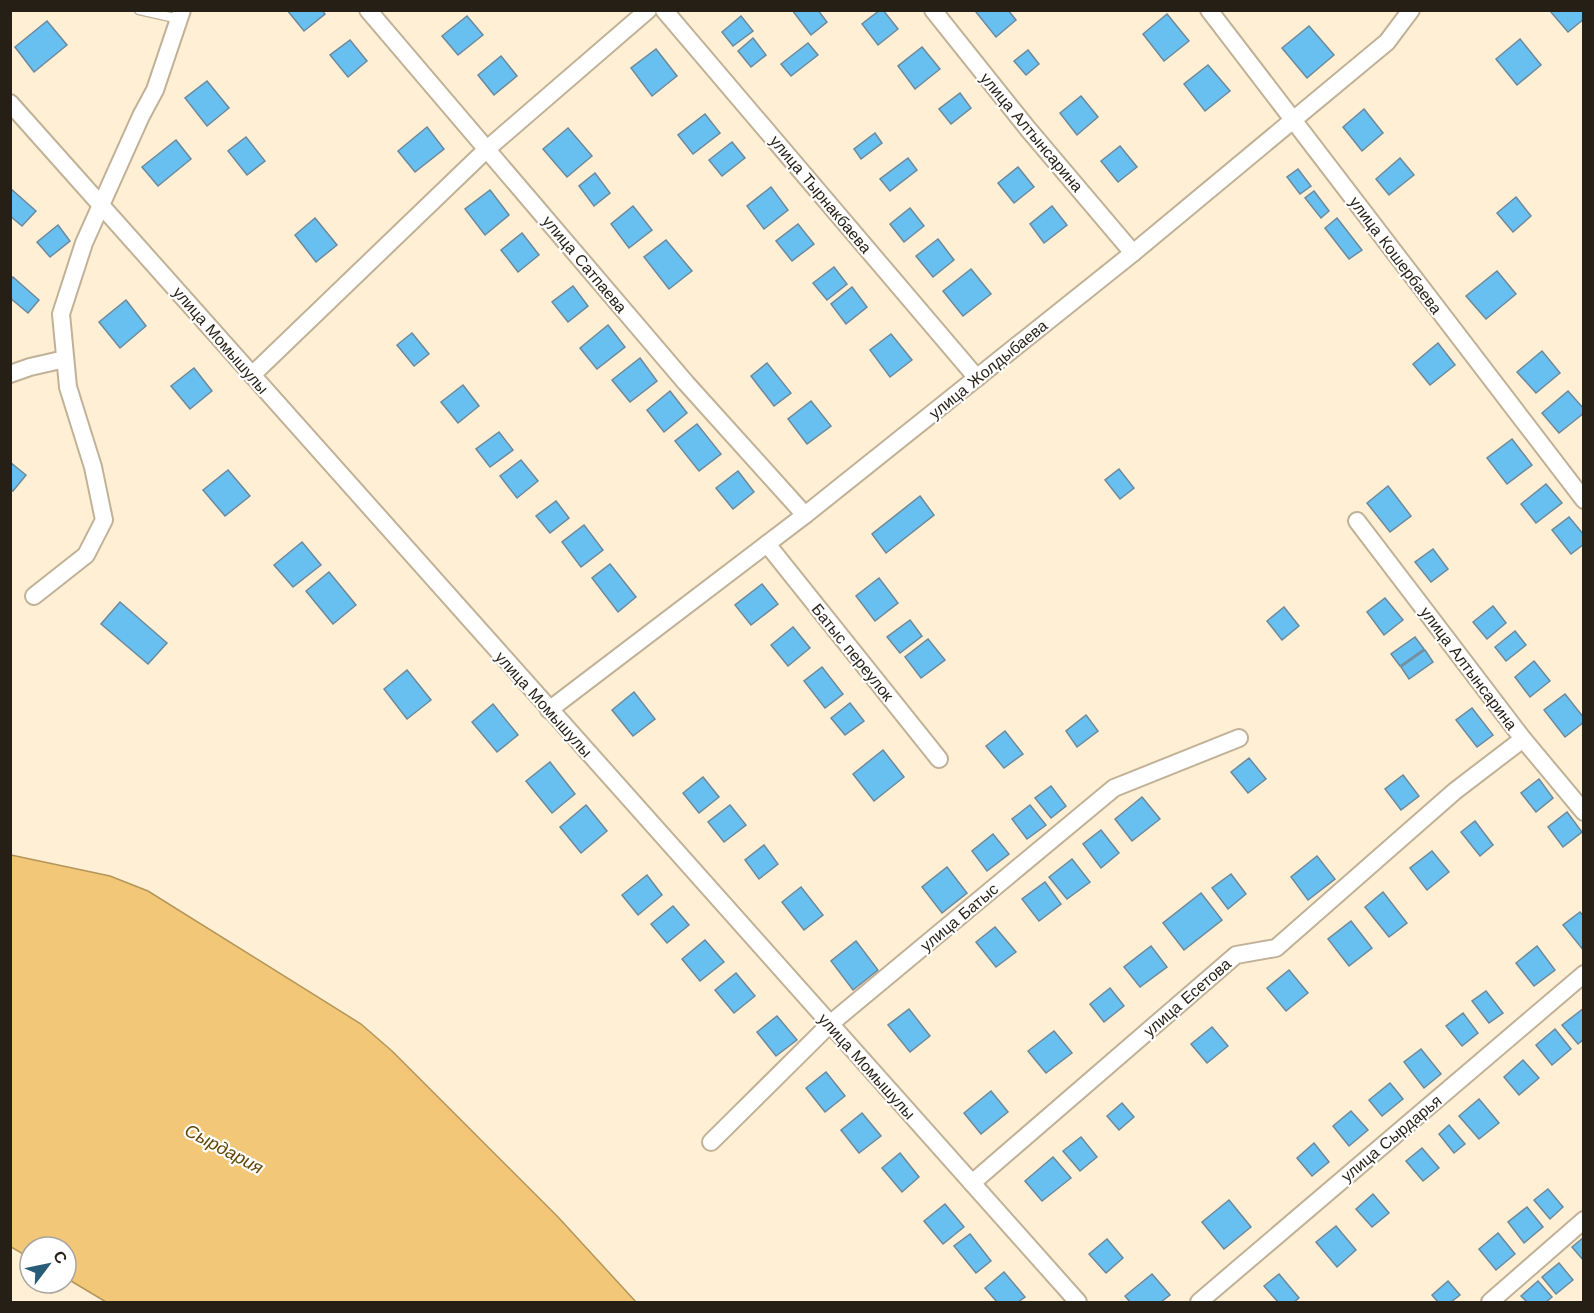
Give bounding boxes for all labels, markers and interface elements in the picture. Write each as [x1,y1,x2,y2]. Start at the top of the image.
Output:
street label: улица Алтынсарина [976,69,1087,196]
street label: улица Тырнакбаева [766,132,875,257]
street label: улица Кошербаева [1345,193,1446,318]
street label: улица Сатпаева [539,212,631,317]
street label: улица Момышулы [169,283,272,398]
street label: улица Жолдыбаева [925,316,1051,423]
street label: Батыс переулок [808,600,898,706]
street label: улица Алтынсарина [1416,603,1521,734]
street label: улица Момышулы [491,648,596,761]
street label: улица Батыс [917,879,1002,955]
street label: улица Есетова [1140,954,1235,1040]
street label: улица Момышулы [814,1010,919,1123]
street label: улица Сырдарья [1337,1091,1445,1186]
water label: Сырдария [181,1119,267,1178]
north arrow [18,1235,78,1295]
text: С [49,1247,72,1268]

